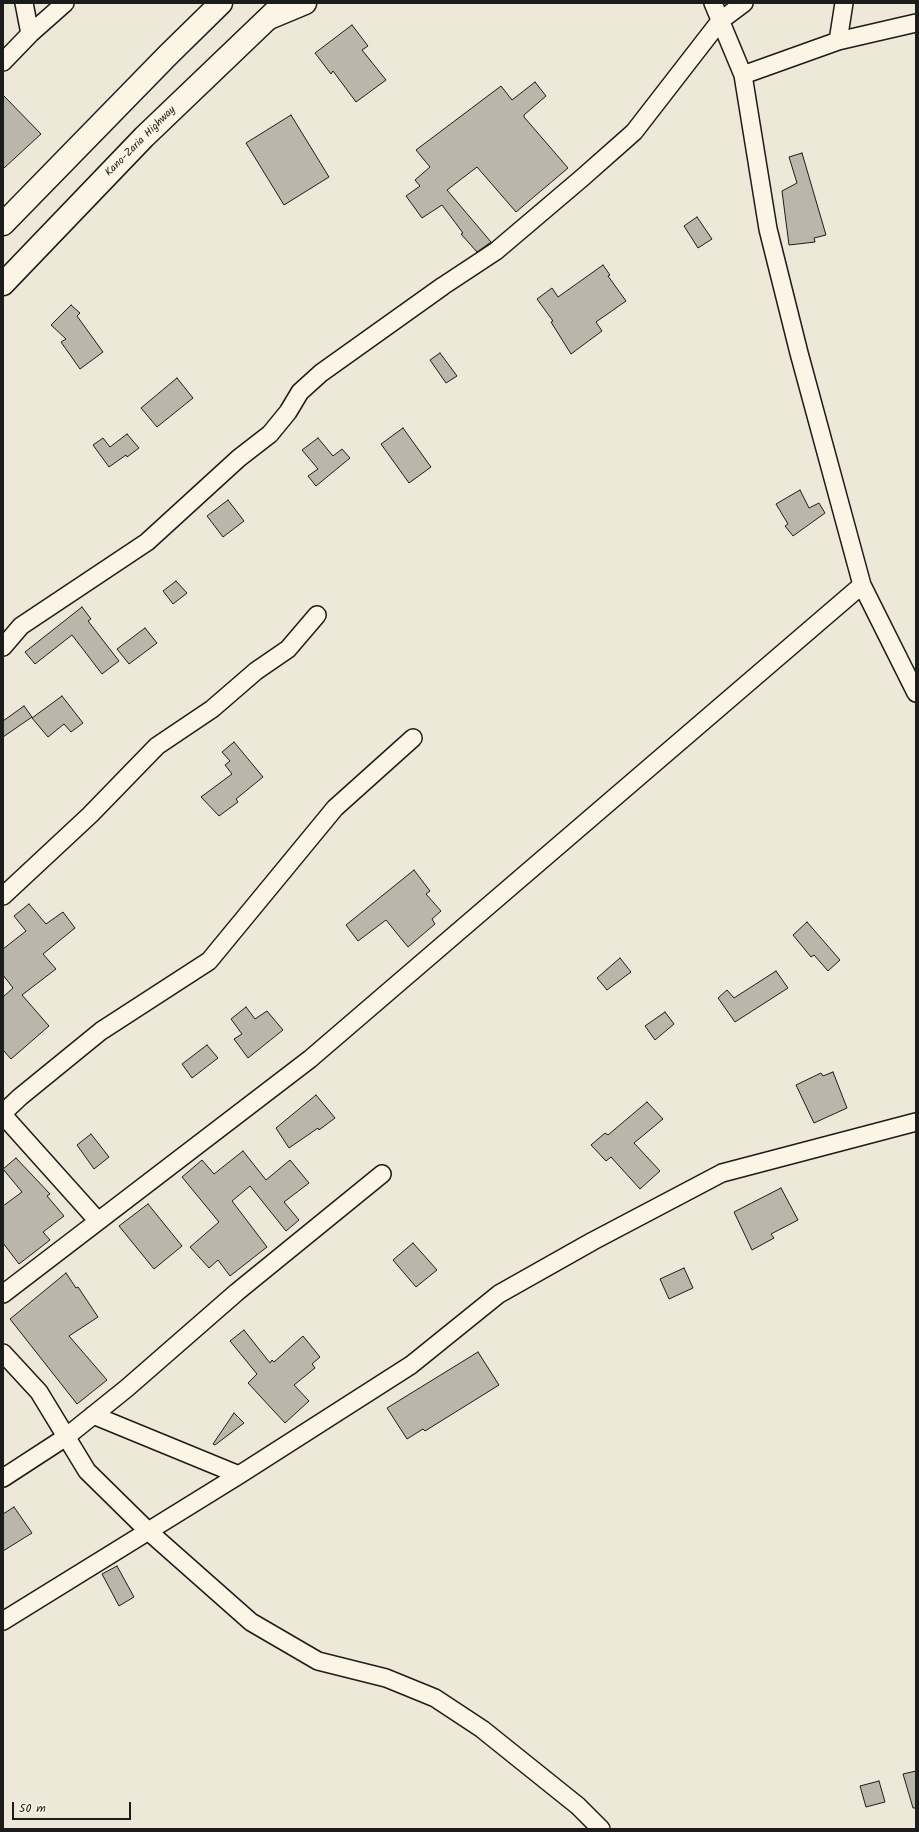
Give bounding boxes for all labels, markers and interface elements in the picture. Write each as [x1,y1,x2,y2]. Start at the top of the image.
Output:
street label: Kano-Zaria Highway [103,104,179,180]
scale bar [14,1794,133,1820]
text: 50 m [19,1799,46,1818]

